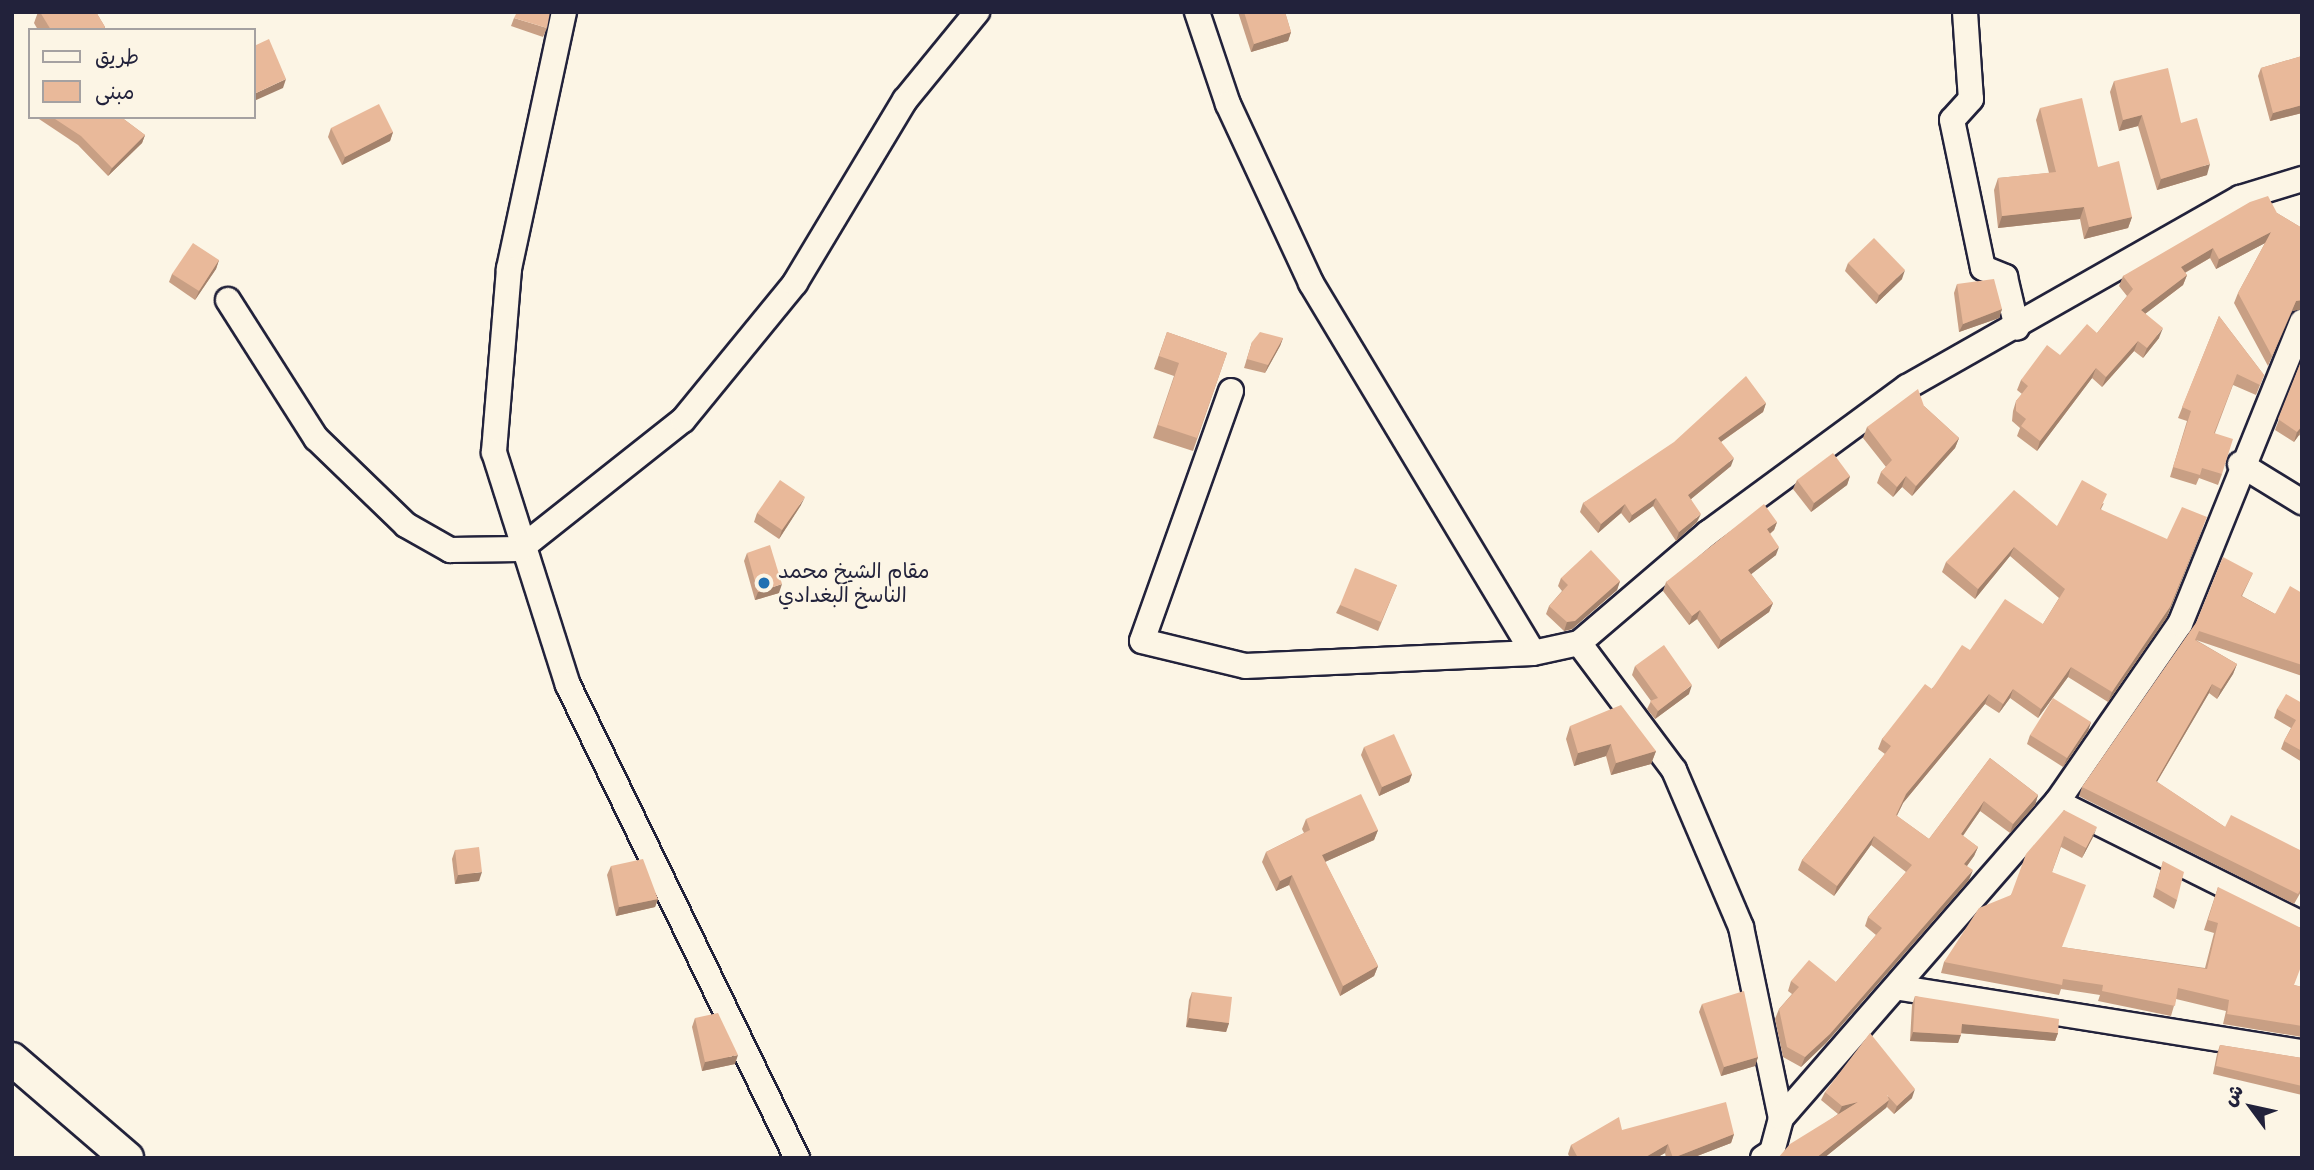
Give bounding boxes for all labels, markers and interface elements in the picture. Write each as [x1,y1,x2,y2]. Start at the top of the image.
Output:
legend [28,28,256,119]
text: طريق [95,38,139,76]
text: مبنى [95,73,134,111]
place label: مقام الشيخ محمد الناسخ البغدادي [778,558,930,608]
marker: مقام الشيخ محمد الناسخ البغدادي [756,575,772,591]
north arrow [2216,1072,2286,1142]
text: ش [2213,1078,2252,1113]

